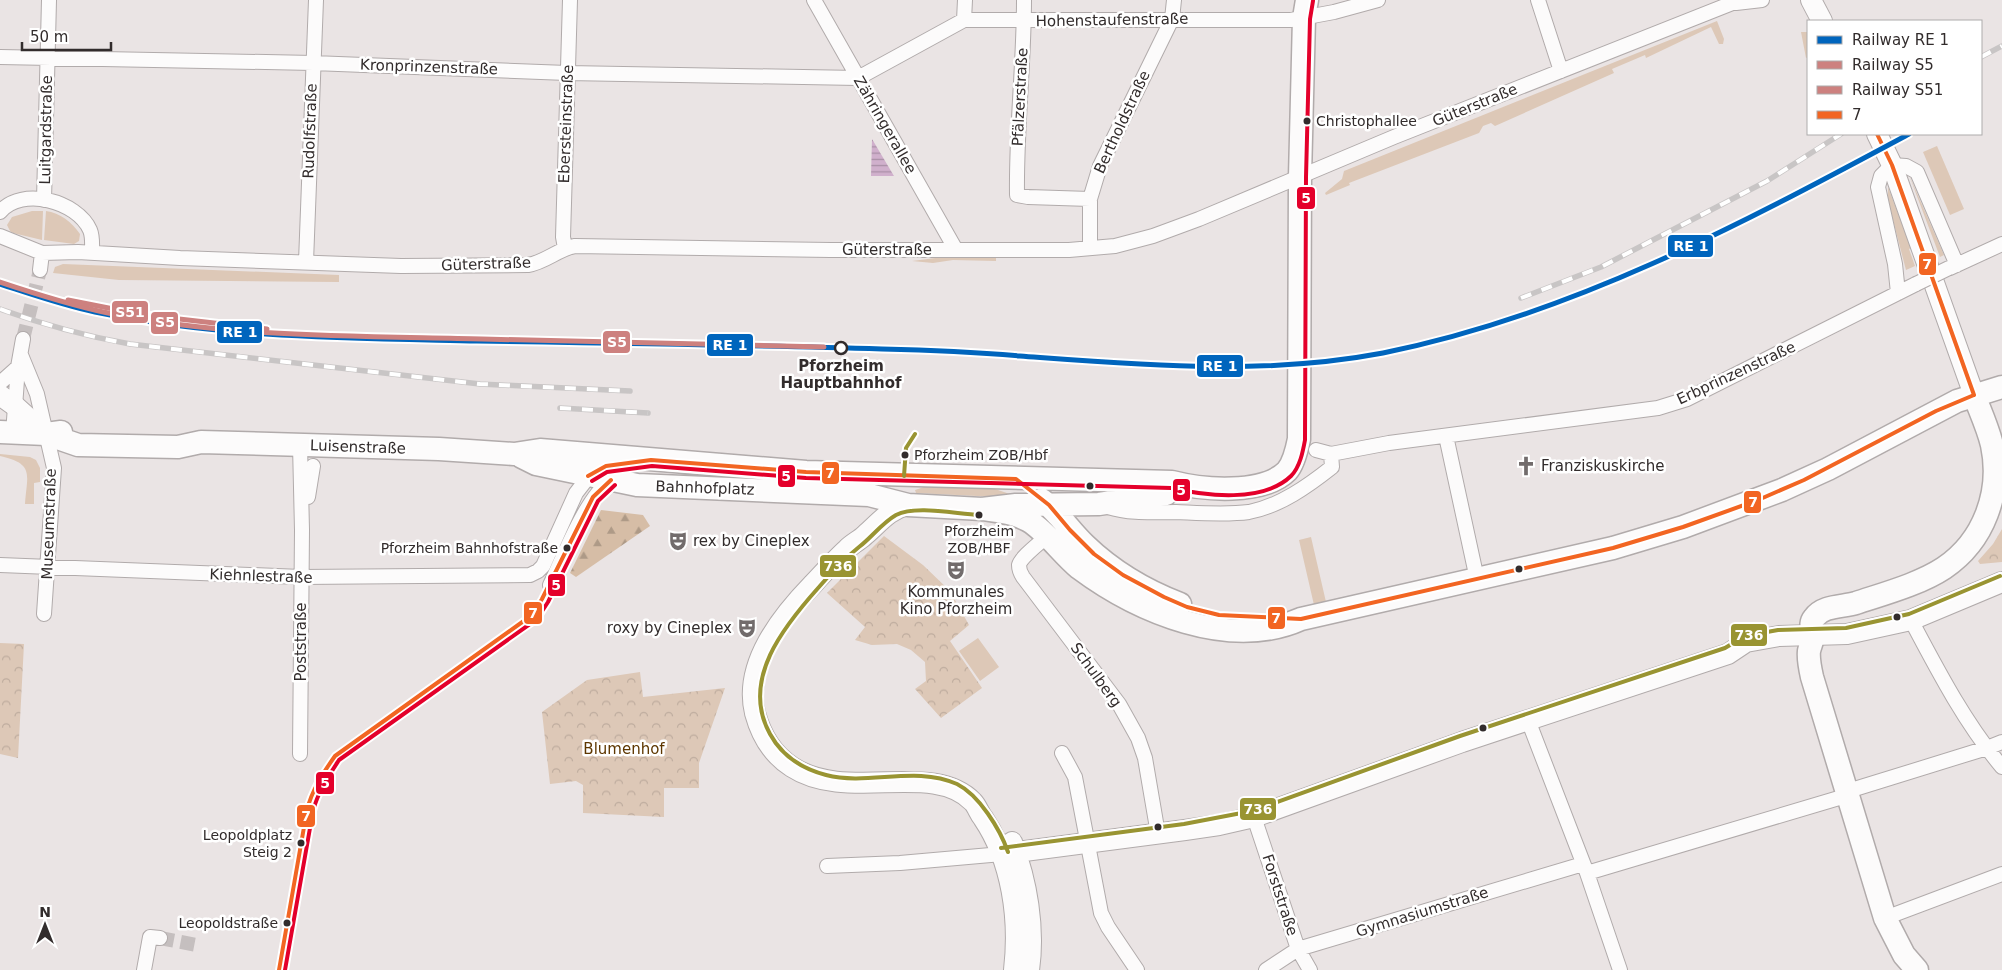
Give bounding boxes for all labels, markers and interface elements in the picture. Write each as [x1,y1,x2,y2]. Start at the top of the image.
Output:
street label: Hohenstaufenstraße [1035,10,1189,30]
scale bar [22,20,111,52]
legend [1807,20,1982,135]
text: 50 m [30,28,68,46]
text: Railway RE 1 [1852,31,1949,49]
street label: Pfälzerstraße [1008,47,1032,147]
street label: Kronprinzenstraße [360,56,498,78]
text: Railway S5 [1852,56,1934,74]
street label: Ebersteinstraße [555,64,577,184]
street label: Bertholdstraße [1090,68,1154,176]
street label: Zähringerallee [850,73,920,177]
street label: Luitgardstraße [36,75,56,185]
street label: Güterstraße [1430,80,1520,130]
text: Railway S51 [1852,81,1943,99]
street label: Rudolfstraße [299,83,321,179]
text: 7 [1852,106,1862,124]
place label: Christophallee [1316,113,1417,129]
marker: Christophallee [1302,116,1312,126]
line badge: 5 [1296,186,1316,210]
text: 5 [1301,190,1311,206]
line badge: RE 1 [1667,234,1714,258]
text: RE 1 [1674,238,1708,254]
street label: Güterstraße [842,241,932,259]
line badge: 7 [1918,252,1937,276]
street label: Güterstraße [441,253,531,275]
text: 7 [1922,256,1932,272]
line badge: S51 [111,300,149,324]
text: S51 [115,304,145,320]
line badge: S5 [150,311,179,335]
text: S5 [155,314,175,330]
line badge: RE 1 [216,320,263,344]
text: RE 1 [223,324,257,340]
line badge: S5 [602,330,631,354]
line badge: RE 1 [706,333,754,357]
text: S5 [607,334,627,350]
text: RE 1 [713,337,747,353]
street label: Erbprinzenstraße [1674,338,1798,408]
marker: Pforzheim Hauptbahnhof [834,341,848,355]
line badge: RE 1 [1196,354,1244,378]
place label: Pforzheim Hauptbahnhof [781,357,902,392]
text: RE 1 [1203,358,1237,374]
street label: Luisenstraße [310,436,406,458]
place label: Pforzheim ZOB/Hbf [914,447,1049,463]
marker: Pforzheim ZOB/Hbf [900,450,910,460]
church icon: Franziskuskirche [1515,455,1537,477]
place label: Franziskuskirche [1541,457,1664,475]
line badge: 7 [821,461,840,485]
line badge: 5 [777,464,796,488]
text: 7 [825,465,835,481]
street label: Museumstraße [38,468,60,580]
text: 5 [781,468,791,484]
street label: Bahnhofplatz [655,477,755,499]
line badge: 5 [1172,478,1191,502]
unlabelled marker [1085,481,1095,491]
text: 5 [1176,482,1186,498]
line badge: 7 [1743,490,1762,514]
text: 7 [1748,494,1758,510]
marker: Pforzheim ZOB/HBF [974,510,984,520]
place label: Pforzheim ZOB/HBF [944,523,1014,556]
theatre icon: rex by Cineplex [667,530,689,552]
place label: rex by Cineplex [693,532,810,550]
place label: Pforzheim Bahnhofstraße [381,540,558,556]
marker: Pforzheim Bahnhofstraße [562,543,572,553]
line badge: 736 [819,554,857,578]
text: 736 [823,558,853,574]
theatre icon: Kommunales Kino Pforzheim [945,559,967,581]
unlabelled marker [1514,564,1524,574]
street label: Kiehnlestraße [209,565,313,587]
line badge: 5 [547,573,566,597]
text: 5 [551,577,561,593]
place label: Kommunales Kino Pforzheim [900,583,1012,618]
line badge: 7 [523,601,543,625]
street label: Poststraße [292,602,310,682]
text: 7 [528,605,538,621]
line badge: 7 [1267,606,1286,630]
text: 7 [1271,610,1281,626]
unlabelled marker [1892,612,1902,622]
theatre icon: roxy by Cineplex [736,617,758,639]
place label: roxy by Cineplex [607,619,732,637]
line badge: 736 [1730,623,1768,647]
text: 736 [1734,627,1764,643]
street label: Schulberg [1067,639,1125,711]
unlabelled marker [1478,723,1488,733]
park label: Blumenhof [583,740,665,758]
line badge: 5 [315,771,335,795]
text: 5 [320,775,330,791]
line badge: 736 [1239,797,1277,821]
text: 736 [1243,801,1273,817]
line badge: 7 [296,804,316,828]
text: 7 [301,808,311,824]
unlabelled marker [1153,822,1163,832]
place label: Leopoldplatz Steig 2 [203,827,292,860]
marker: Leopoldplatz Steig 2 [296,838,306,848]
street label: Forststraße [1258,852,1302,938]
street label: Gymnasiumstraße [1354,883,1490,941]
north arrow [20,900,70,950]
text: N [39,904,51,920]
place label: Leopoldstraße [178,915,278,931]
marker: Leopoldstraße [282,918,292,928]

